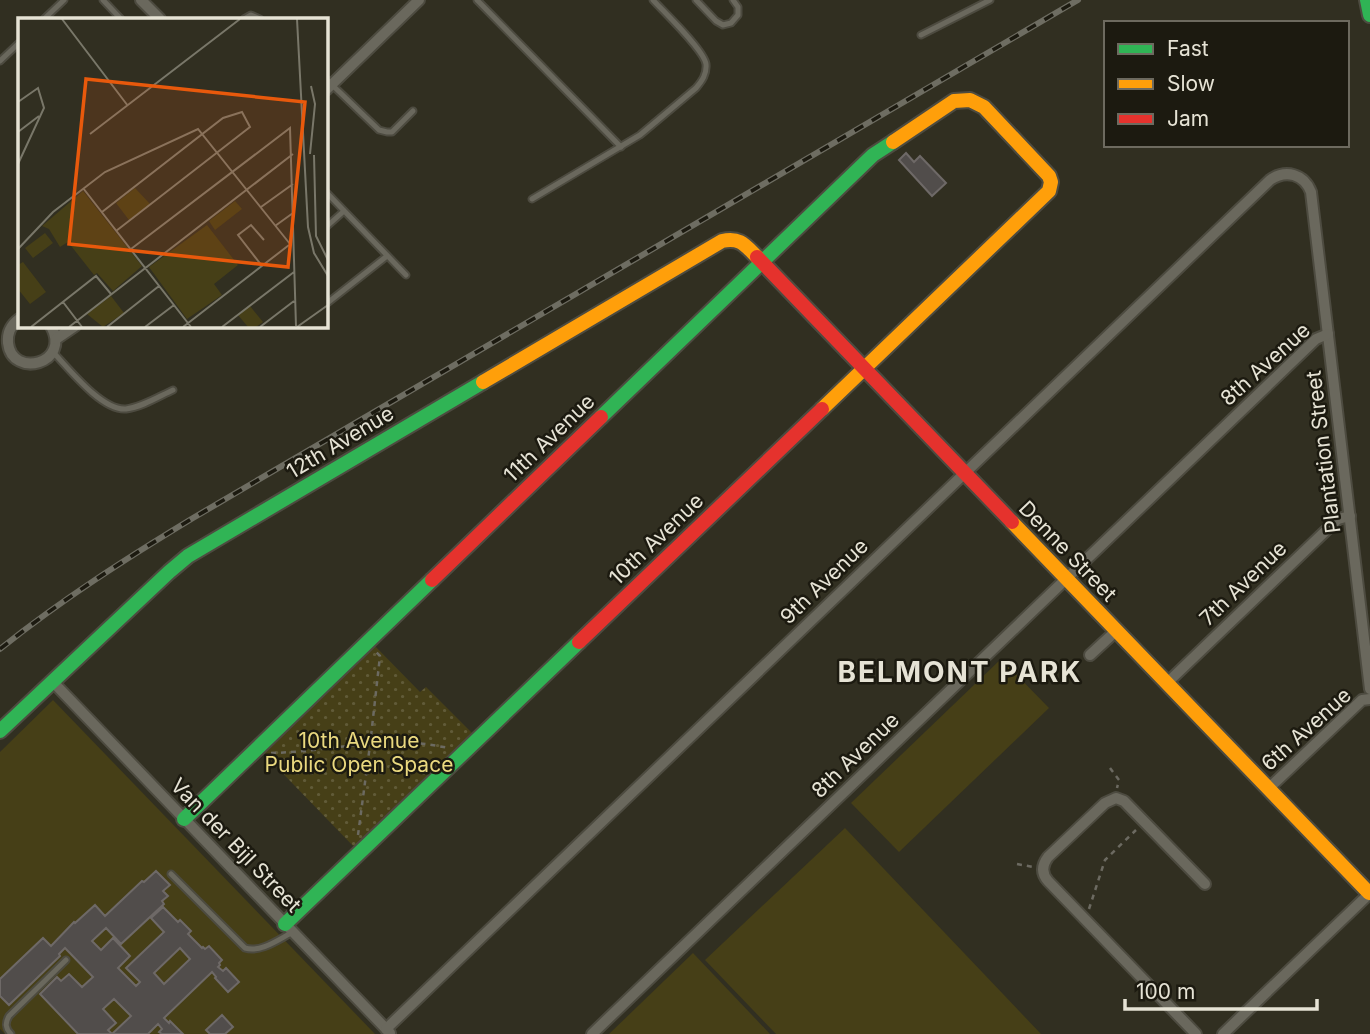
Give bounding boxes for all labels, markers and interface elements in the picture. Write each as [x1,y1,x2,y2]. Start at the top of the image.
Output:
inset map [18,18,327,327]
legend [1104,21,1349,147]
text: Fast [1167,36,1209,61]
text: Slow [1167,71,1215,96]
text: Jam [1167,106,1209,131]
street label: 8th Avenue [1215,317,1315,411]
street label: Plantation Street [1301,369,1345,535]
street label: 11th Avenue [498,389,600,487]
street label: 12th Avenue [282,400,398,484]
street label: 10th Avenue [604,488,708,590]
street label: Denne Street [1014,496,1122,606]
street label: 9th Avenue [775,533,873,629]
street label: 7th Avenue [1194,536,1292,630]
district label: BELMONT PARK [838,655,1082,689]
street label: 6th Avenue [1256,682,1356,776]
street label: 8th Avenue [806,707,904,803]
park label: 10th Avenue Public Open Space [265,728,453,777]
street label: Van der Bijl Street [166,773,306,917]
scale bar [1125,968,1318,1012]
text: 100 m [1136,979,1195,1004]

